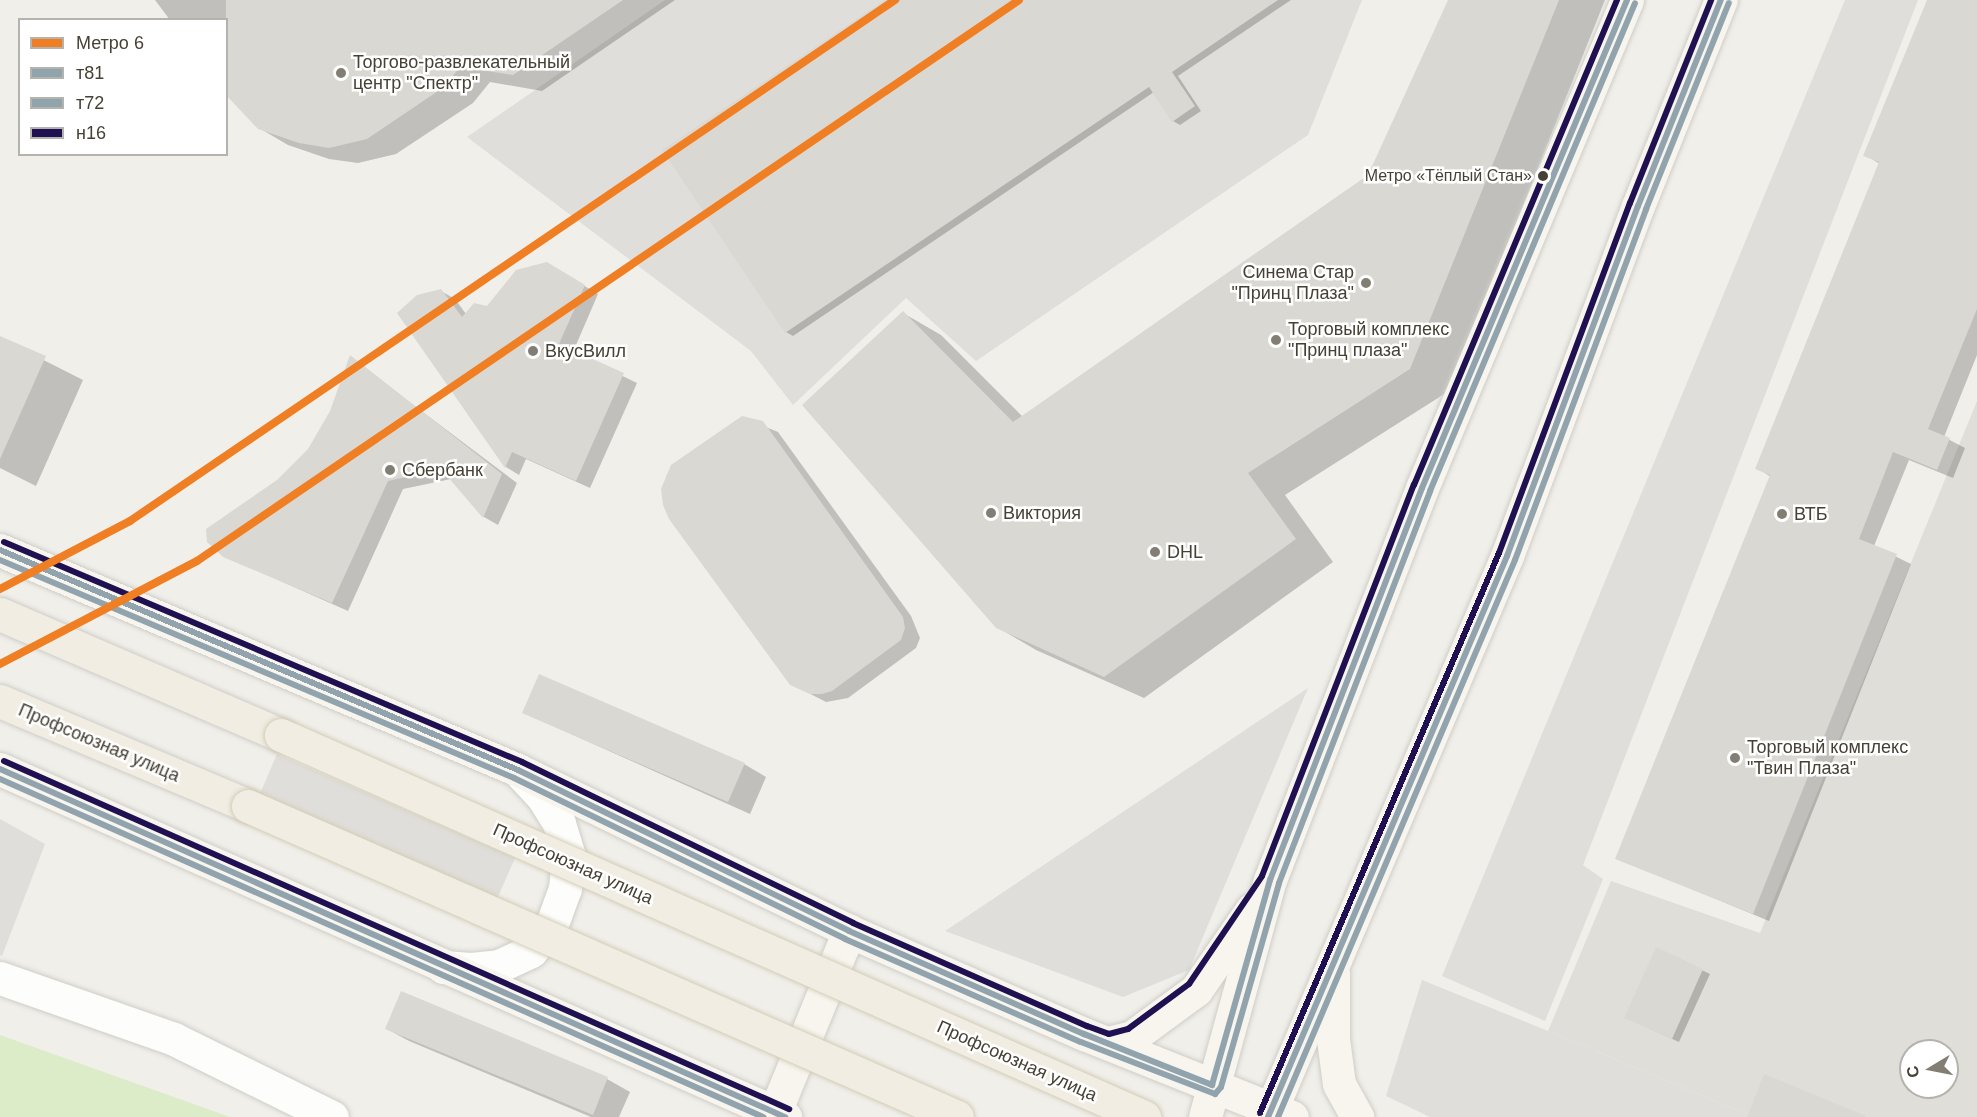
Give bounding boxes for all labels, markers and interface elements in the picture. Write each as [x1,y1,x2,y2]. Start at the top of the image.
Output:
legend [18,18,228,156]
text: Метро 6 [76,33,144,53]
place label: Торгово-развлекательный центр "Спектр" [353,52,570,94]
text: т81 [76,63,104,83]
marker: Торгово-развлекательный центр "Спектр" [334,66,348,80]
text: т72 [76,93,104,113]
text: н16 [76,123,106,143]
place label: Метро «Тёплый Стан» [1365,166,1532,186]
marker: Метро «Тёплый Стан» [1537,170,1549,182]
place label: Синема Стар "Принц Плаза" [1231,262,1354,304]
marker: Синема Стар "Принц Плаза" [1359,276,1373,290]
place label: Торговый комплекс "Принц плаза" [1288,319,1449,362]
marker: Торговый комплекс "Принц плаза" [1269,333,1283,347]
place label: ВкусВилл [545,340,626,362]
marker: ВкусВилл [526,344,540,358]
place label: Сбербанк [402,459,483,481]
marker: Сбербанк [383,463,397,477]
place label: Виктория [1003,502,1081,524]
place label: ВТБ [1794,503,1828,525]
marker: Виктория [984,506,998,520]
marker: ВТБ [1775,507,1789,521]
place label: DHL [1167,541,1203,563]
marker: DHL [1148,545,1162,559]
street label: Профсоюзная улица [15,699,183,787]
place label: Торговый комплекс "Твин Плаза" [1747,737,1908,780]
marker: Торговый комплекс "Твин Плаза" [1728,751,1742,765]
street label: Профсоюзная улица [490,819,656,909]
street label: Профсоюзная улица [934,1016,1100,1106]
north arrow [1899,1039,1959,1099]
text: С [1903,1065,1922,1079]

